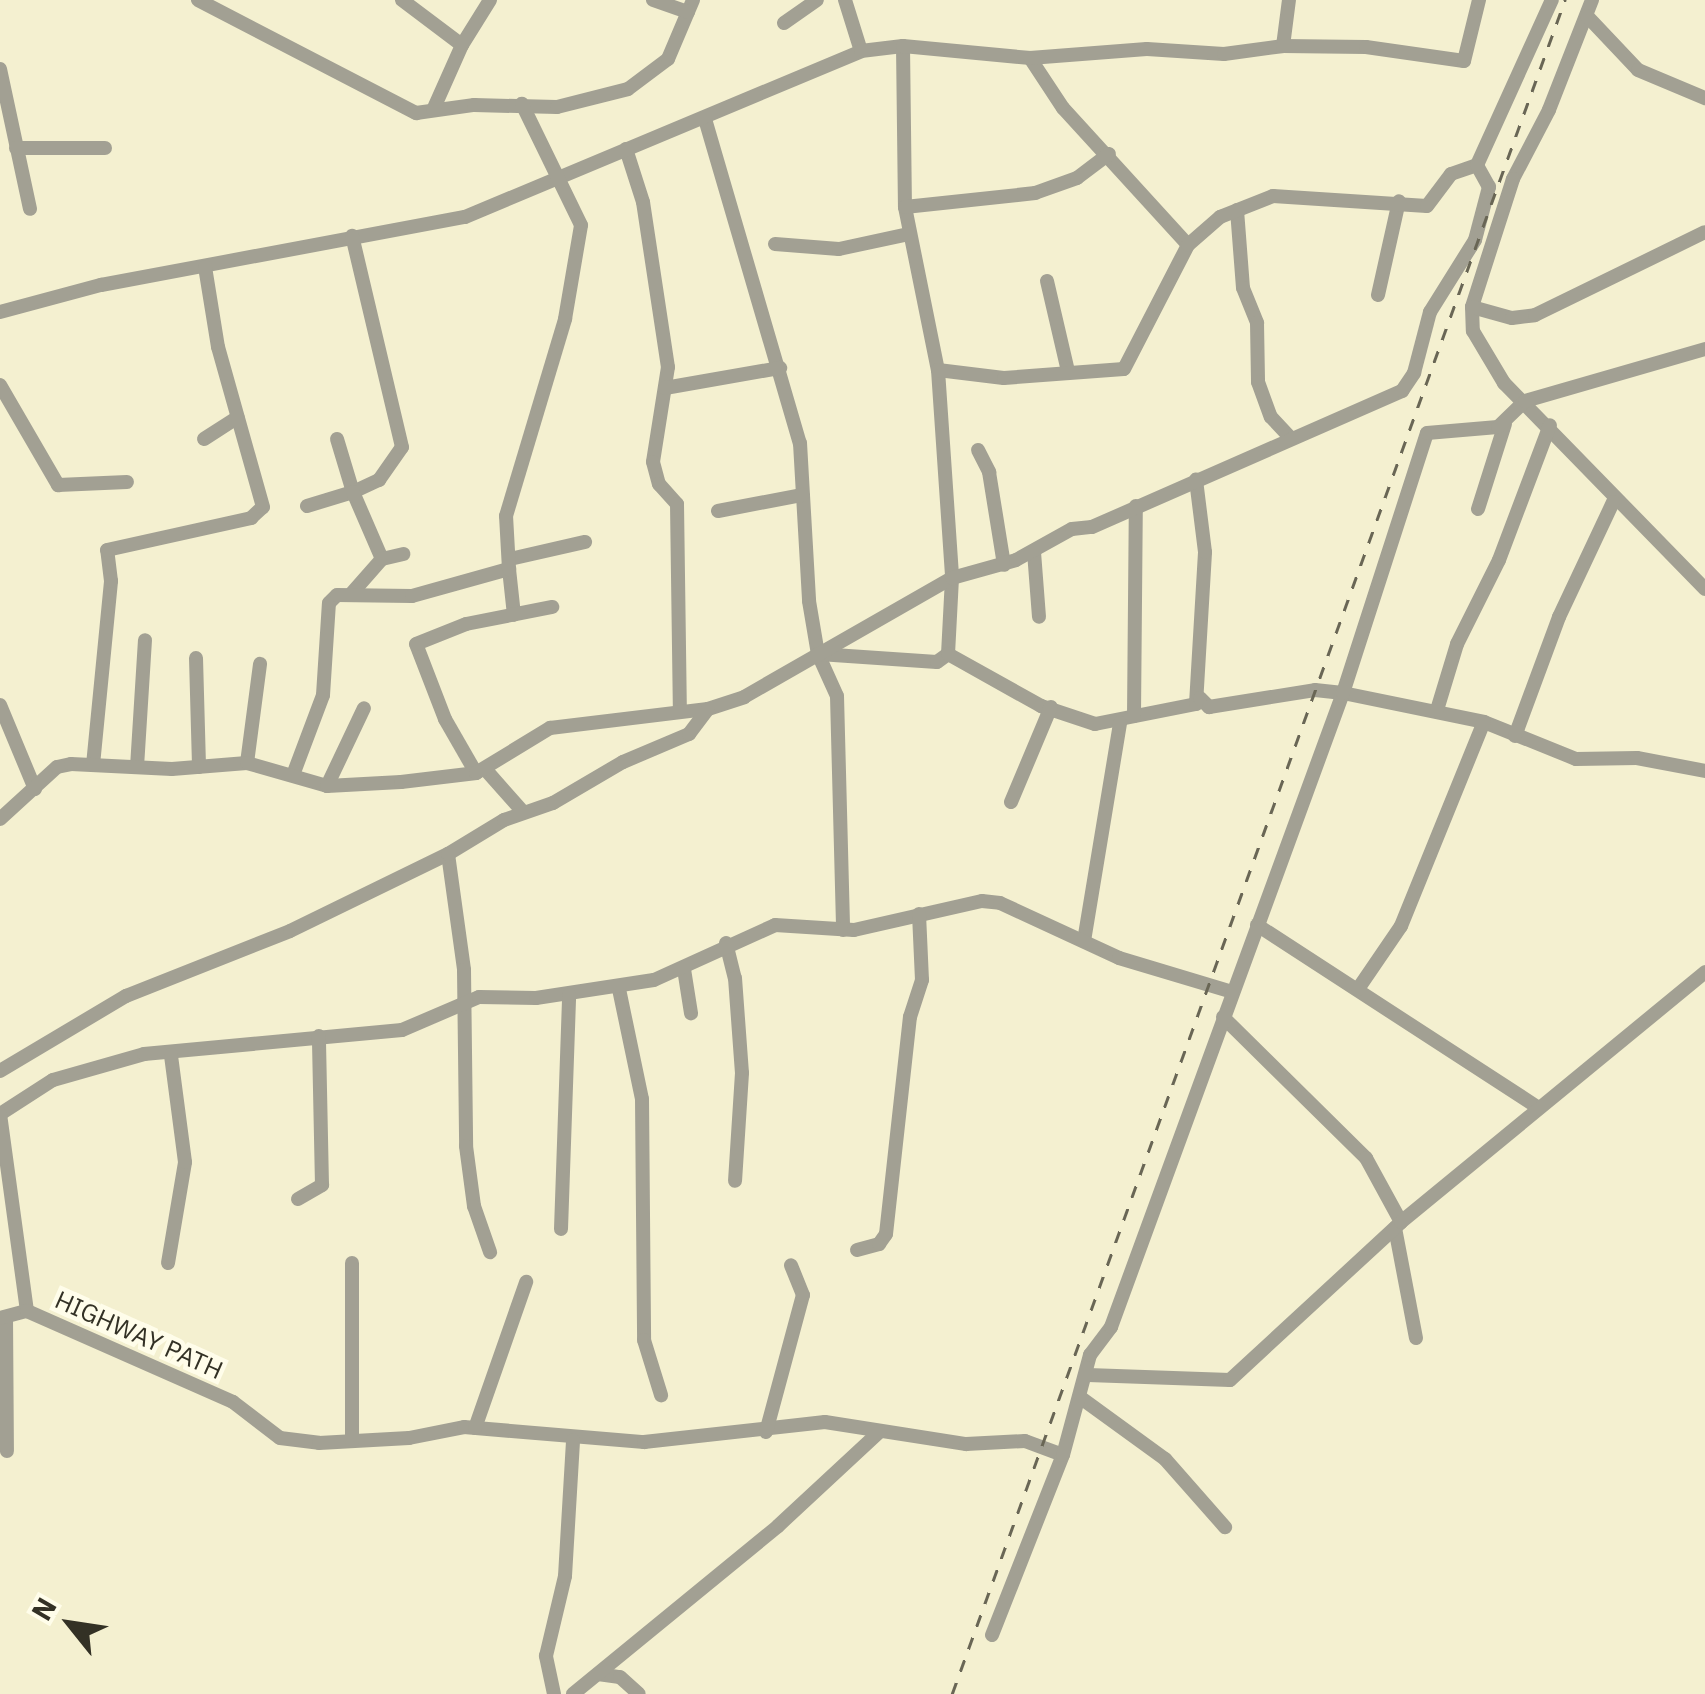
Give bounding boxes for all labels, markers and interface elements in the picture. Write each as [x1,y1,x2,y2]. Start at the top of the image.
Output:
street label: HIGHWAY PATH [50,1285,228,1385]
north arrow [20,1574,120,1674]
text: N [22,1591,65,1627]

